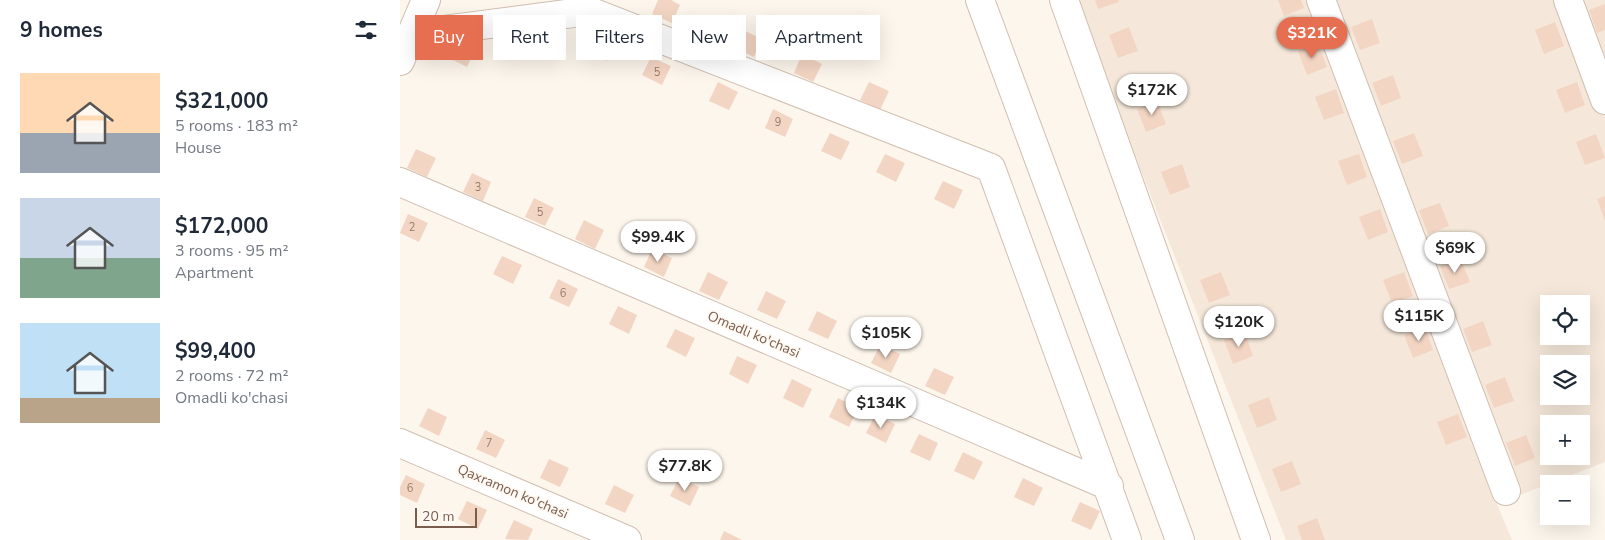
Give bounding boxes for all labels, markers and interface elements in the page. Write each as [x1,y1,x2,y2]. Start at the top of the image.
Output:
chip: Buy [415,15,483,60]
chip: Rent [493,15,566,60]
chip: Filters [576,15,662,60]
chip: New [672,15,746,60]
chip: Apartment [756,15,880,60]
text: 9 homes [20,16,103,44]
icon: filters [352,16,380,44]
pin: $321K [1277,17,1347,59]
text: $321K [1287,22,1337,44]
house number: 5 [654,65,661,80]
pin: $172K [1117,74,1187,116]
text: $172K [1127,79,1177,101]
text: $321,000 [175,87,268,115]
icon: home [60,93,120,153]
text: 5 rooms · 183 m² [175,115,298,137]
house number: 9 [775,115,781,130]
text: House [175,137,221,159]
house number: 3 [475,180,481,195]
house number: 5 [537,205,544,220]
text: $172,000 [175,212,268,240]
icon: home [60,218,120,278]
house number: 2 [409,220,415,235]
pin: $99.4K [617,220,699,263]
text: $99.4K [632,226,685,248]
pin: $69K [1425,232,1485,274]
text: $69K [1435,237,1475,259]
text: 3 rooms · 95 m² [175,240,288,262]
text: Apartment [175,262,253,284]
house number: 6 [560,286,567,301]
map controls [1540,295,1590,525]
button: locate [1540,295,1590,345]
pin: $115K [1384,300,1454,342]
text: $115K [1394,305,1444,327]
street label: Omadli ko'chasi [705,306,803,363]
pin: $120K [1204,306,1274,348]
text: $120K [1214,311,1264,333]
pin: $105K [851,316,921,359]
text: $105K [861,322,911,344]
text: $99,400 [175,337,256,365]
icon: home [60,343,120,403]
button: layers [1540,355,1590,405]
text: 2 rooms · 72 m² [175,365,288,387]
pin: $134K [846,386,916,429]
text: Omadli ko'chasi [175,387,288,409]
text: $134K [856,392,906,414]
button: + [1540,415,1590,465]
house number: 7 [486,436,492,451]
pin: $77.8K [644,450,726,492]
text: $77.8K [659,455,712,477]
street label: Qaxramon ko'chasi [454,460,571,523]
button: − [1540,475,1590,525]
house number: 6 [407,481,414,496]
scale bar [415,505,478,528]
text: 20 m [422,507,454,526]

